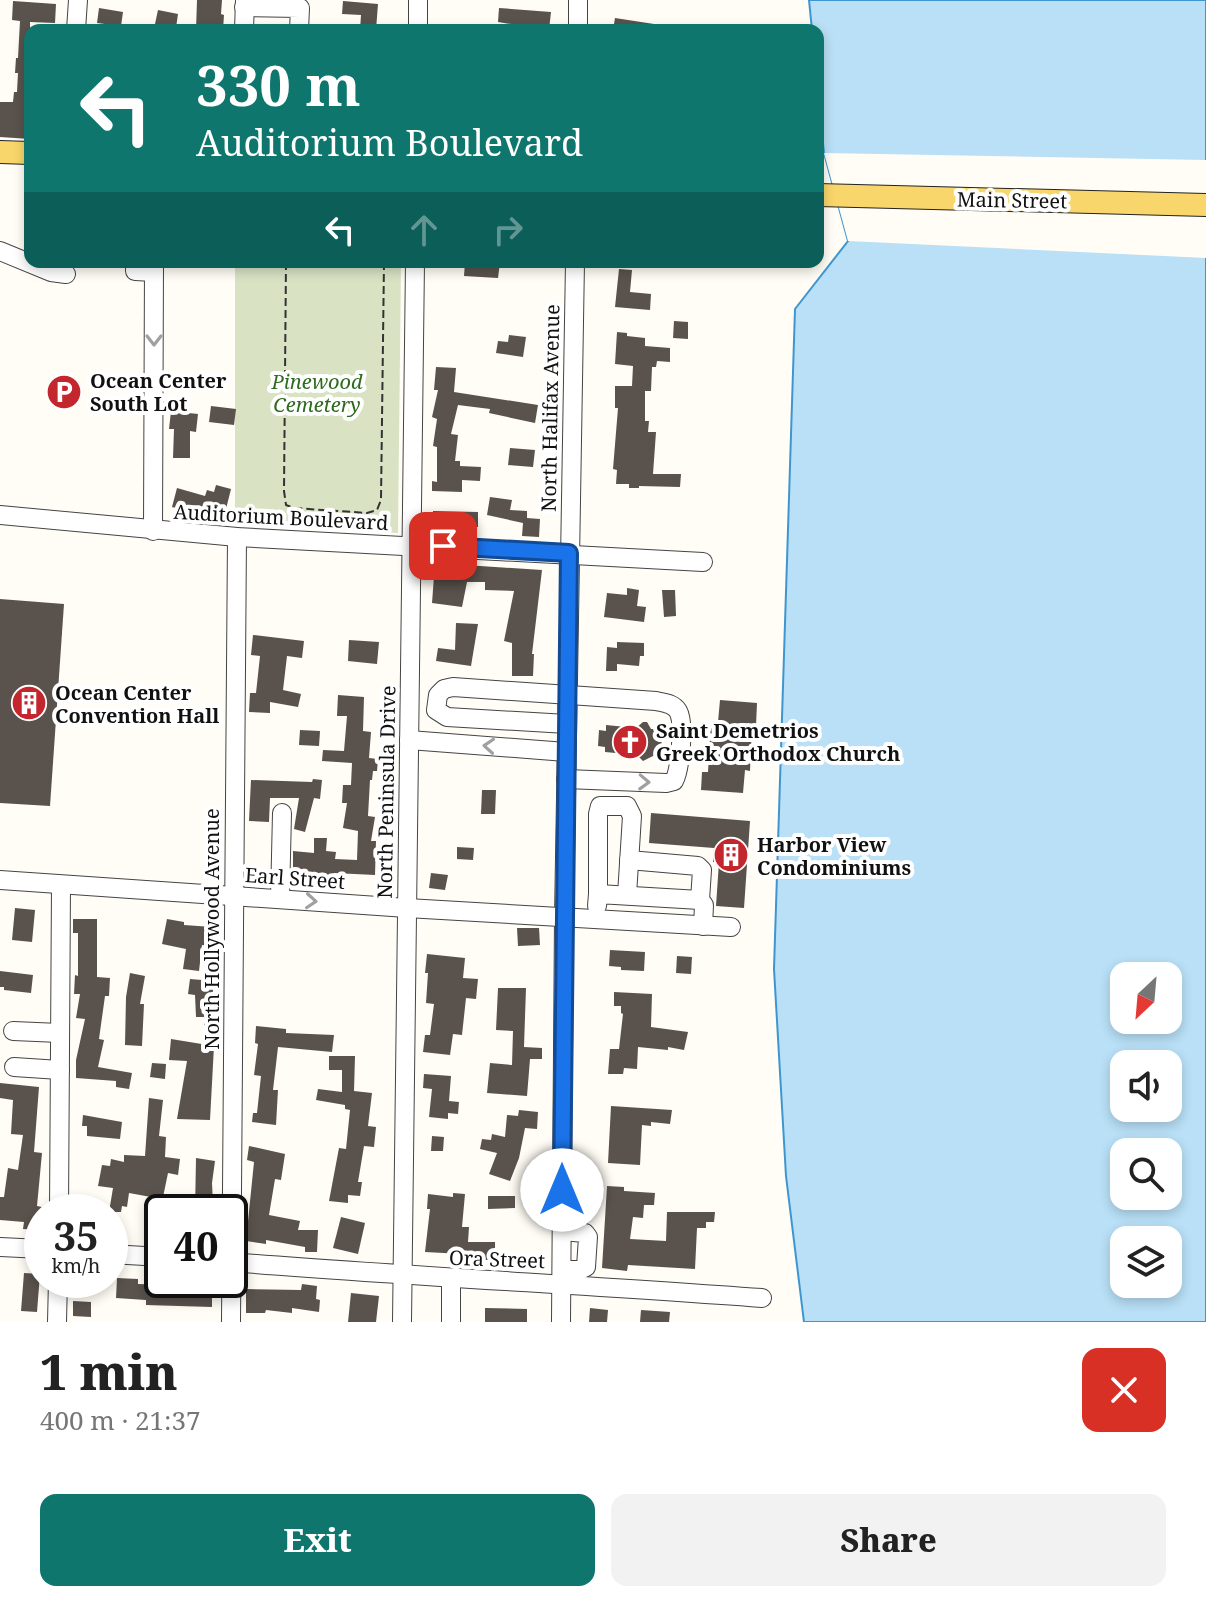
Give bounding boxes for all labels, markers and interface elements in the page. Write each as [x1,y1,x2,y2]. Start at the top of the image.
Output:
text: 330 m [196,46,361,122]
icon: left [64,56,168,160]
text: Auditorium Boulevard [196,118,583,167]
street label: Main Street [957,186,1067,214]
icon: left [318,208,362,252]
icon: ahead [402,208,446,252]
icon: right [486,208,530,252]
street label: North Halifax Avenue [535,304,565,512]
one-way arrow [145,334,163,347]
place label: Ocean Center South Lot [90,367,227,417]
park label: Pinewood Cemetery [270,368,363,418]
parking icon: Ocean Center South Lot [45,373,83,411]
street label: Auditorium Boulevard [173,498,389,536]
pin [409,512,477,580]
icon: arrive [421,524,465,568]
place label: Ocean Center Convention Hall [55,679,219,729]
building icon: Ocean Center Convention Hall [10,684,48,722]
street label: North Peninsula Drive [371,685,401,899]
place label: Saint Demetrios Greek Orthodox Church [656,717,900,767]
church icon: Saint Demetrios Greek Orthodox Church [611,723,649,761]
one-way arrow [482,738,495,755]
one-way arrow [638,774,651,791]
street label: North Hollywood Avenue [198,808,225,1050]
place label: Harbor View Condominiums [757,831,911,881]
building icon: Harbor View Condominiums [712,836,750,874]
street label: Earl Street [244,861,346,895]
one-way arrow [305,892,318,909]
north arrow [1110,962,1182,1034]
map controls [1110,962,1182,1298]
button: sound [1110,1050,1182,1122]
button: search [1110,1138,1182,1210]
position arrow [520,1148,604,1232]
speed limit sign: 40 [144,1194,248,1298]
text: 35 [53,1208,99,1263]
button: layers [1110,1226,1182,1298]
street label: Ora Street [449,1244,545,1274]
text: km/h [51,1252,101,1279]
text: 1 min [40,1339,178,1404]
button: close [1082,1348,1166,1432]
text: 400 m · 21:37 [40,1402,201,1438]
button: Exit [40,1494,595,1586]
button: Share [611,1494,1166,1586]

